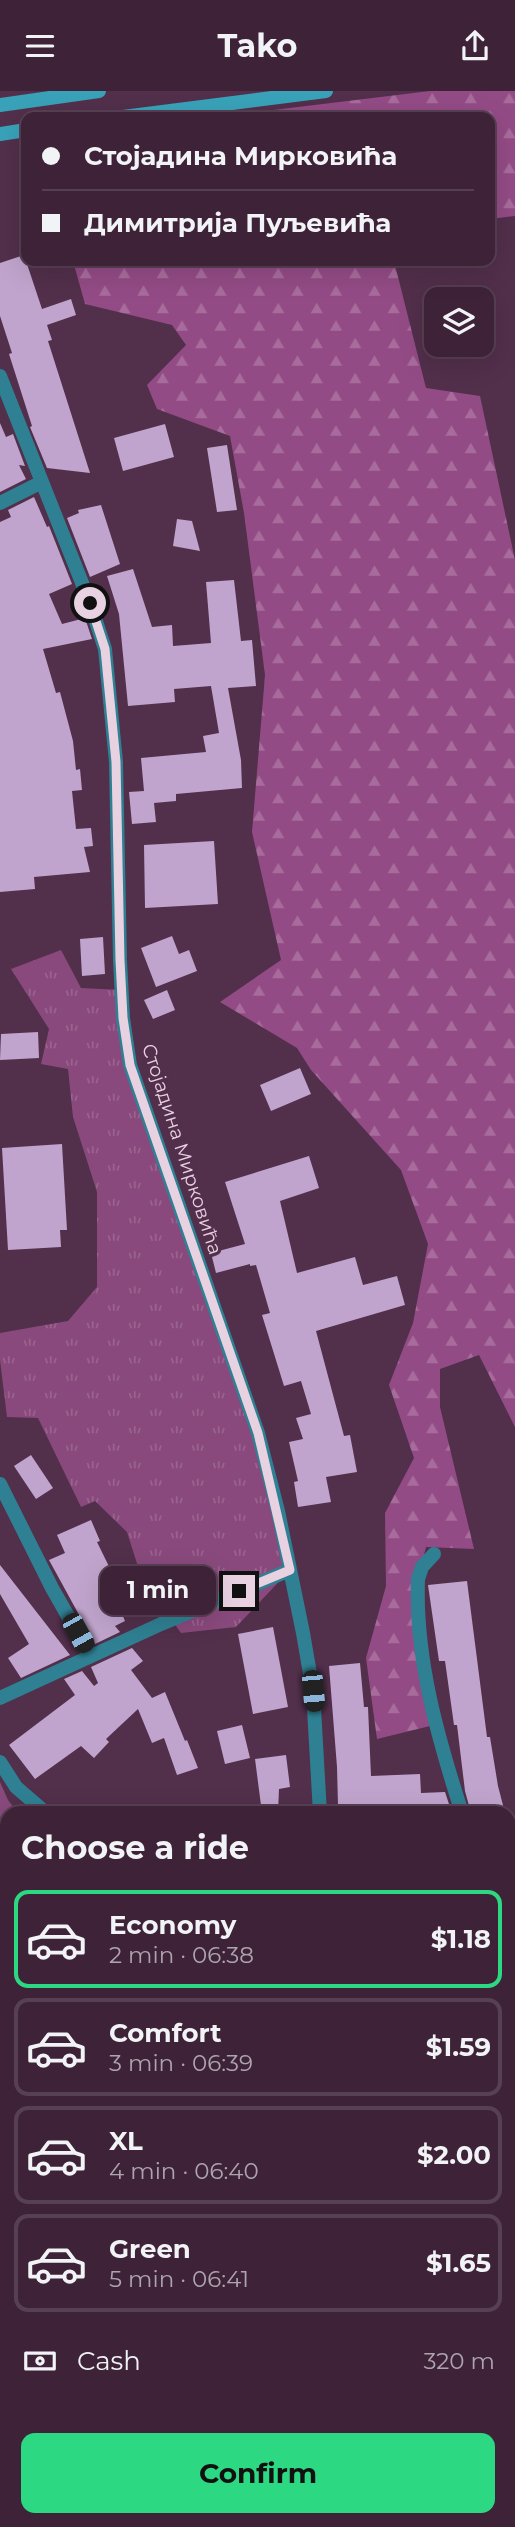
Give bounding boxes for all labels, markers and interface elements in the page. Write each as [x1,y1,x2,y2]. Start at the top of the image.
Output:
text: Tako [218,26,297,65]
icon: menu [21,27,59,65]
icon: share [456,27,494,65]
text: Стојадина Мирковића [84,140,397,172]
text: Димитрија Пуљевића [84,207,391,239]
map controls [424,287,494,357]
button: layers [424,287,494,357]
route start [74,587,106,619]
street label: Стојадина Мирковића [137,1041,227,1257]
callout: 1 min [99,1567,215,1615]
route end [223,1575,255,1607]
text: 1 min [127,1576,189,1604]
car [59,1610,98,1656]
car [301,1669,326,1713]
text: Choose a ride [21,1828,249,1867]
icon: car [25,1908,88,1971]
text: Economy [109,1909,236,1941]
text: $1.18 [431,1923,491,1955]
text: 2 min · 06:38 [109,1941,254,1969]
icon: car [25,2016,88,2079]
text: Comfort [109,2017,221,2049]
text: $1.59 [426,2031,491,2063]
text: 3 min · 06:39 [109,2049,253,2077]
icon: car [25,2124,88,2187]
text: XL [109,2125,143,2157]
text: $2.00 [417,2139,491,2171]
text: 4 min · 06:40 [109,2157,259,2185]
icon: car [25,2232,88,2295]
text: Green [109,2233,191,2265]
text: $1.65 [426,2247,491,2279]
text: 5 min · 06:41 [109,2265,249,2293]
icon: cash [21,2342,59,2380]
text: Cash [77,2345,141,2377]
text: 320 m [423,2347,495,2375]
button: Confirm [21,2433,495,2513]

